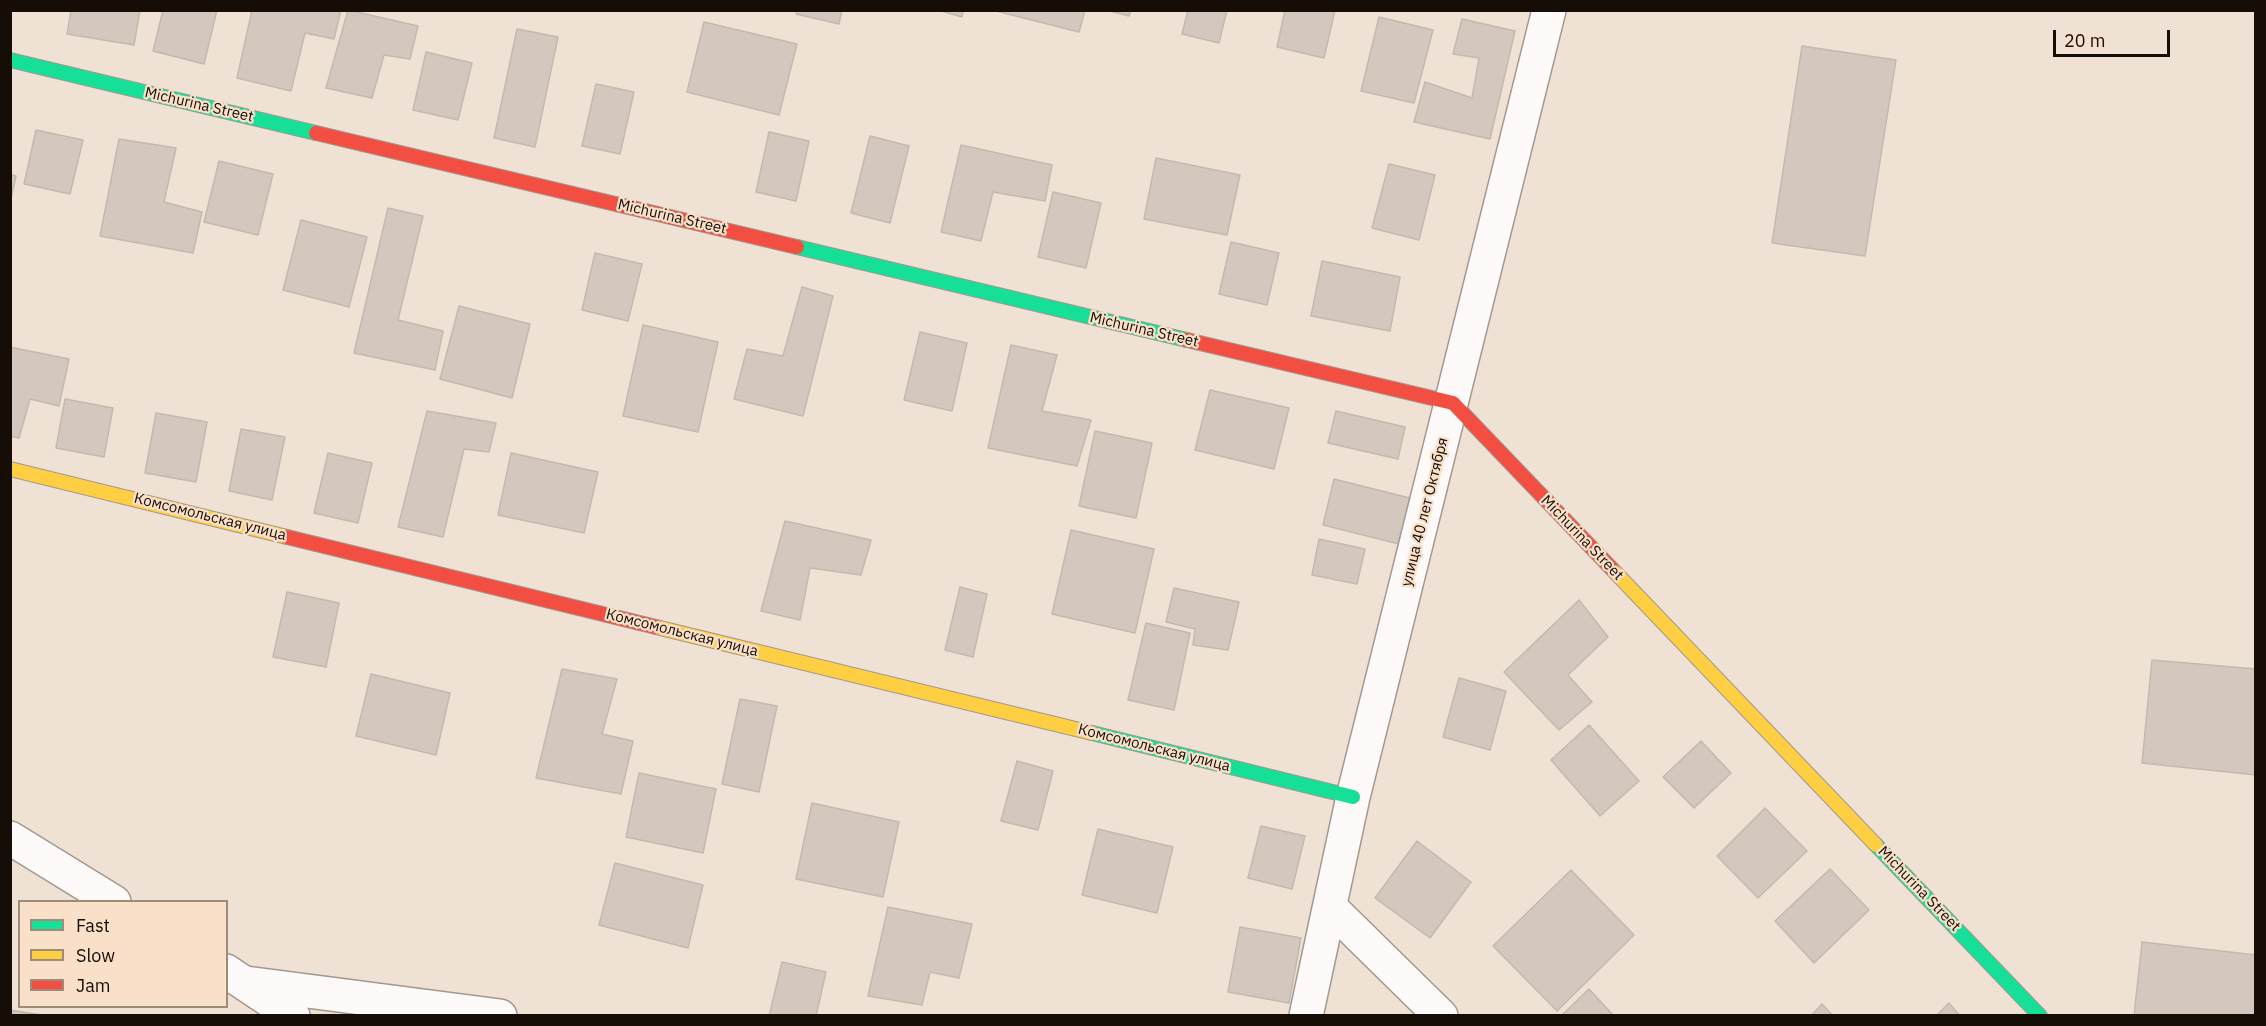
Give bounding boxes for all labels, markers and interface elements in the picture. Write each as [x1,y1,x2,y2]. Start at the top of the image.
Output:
scale bar [2056,18,2173,56]
text: 20 m [2064,29,2106,52]
street label: Michurina Street [143,84,255,126]
street label: Michurina Street [616,196,728,238]
street label: Michurina Street [1088,309,1200,351]
street label: улица 40 лет Октября [1398,436,1452,588]
street label: Комсомольская улица [132,489,288,545]
street label: Michurina Street [1537,492,1627,584]
street label: Комсомольская улица [604,605,760,661]
street label: Комсомольская улица [1076,720,1232,776]
street label: Michurina Street [1874,843,1964,935]
legend [18,900,228,1008]
text: Fast [76,914,110,937]
text: Slow [76,944,115,967]
text: Jam [76,974,111,997]

